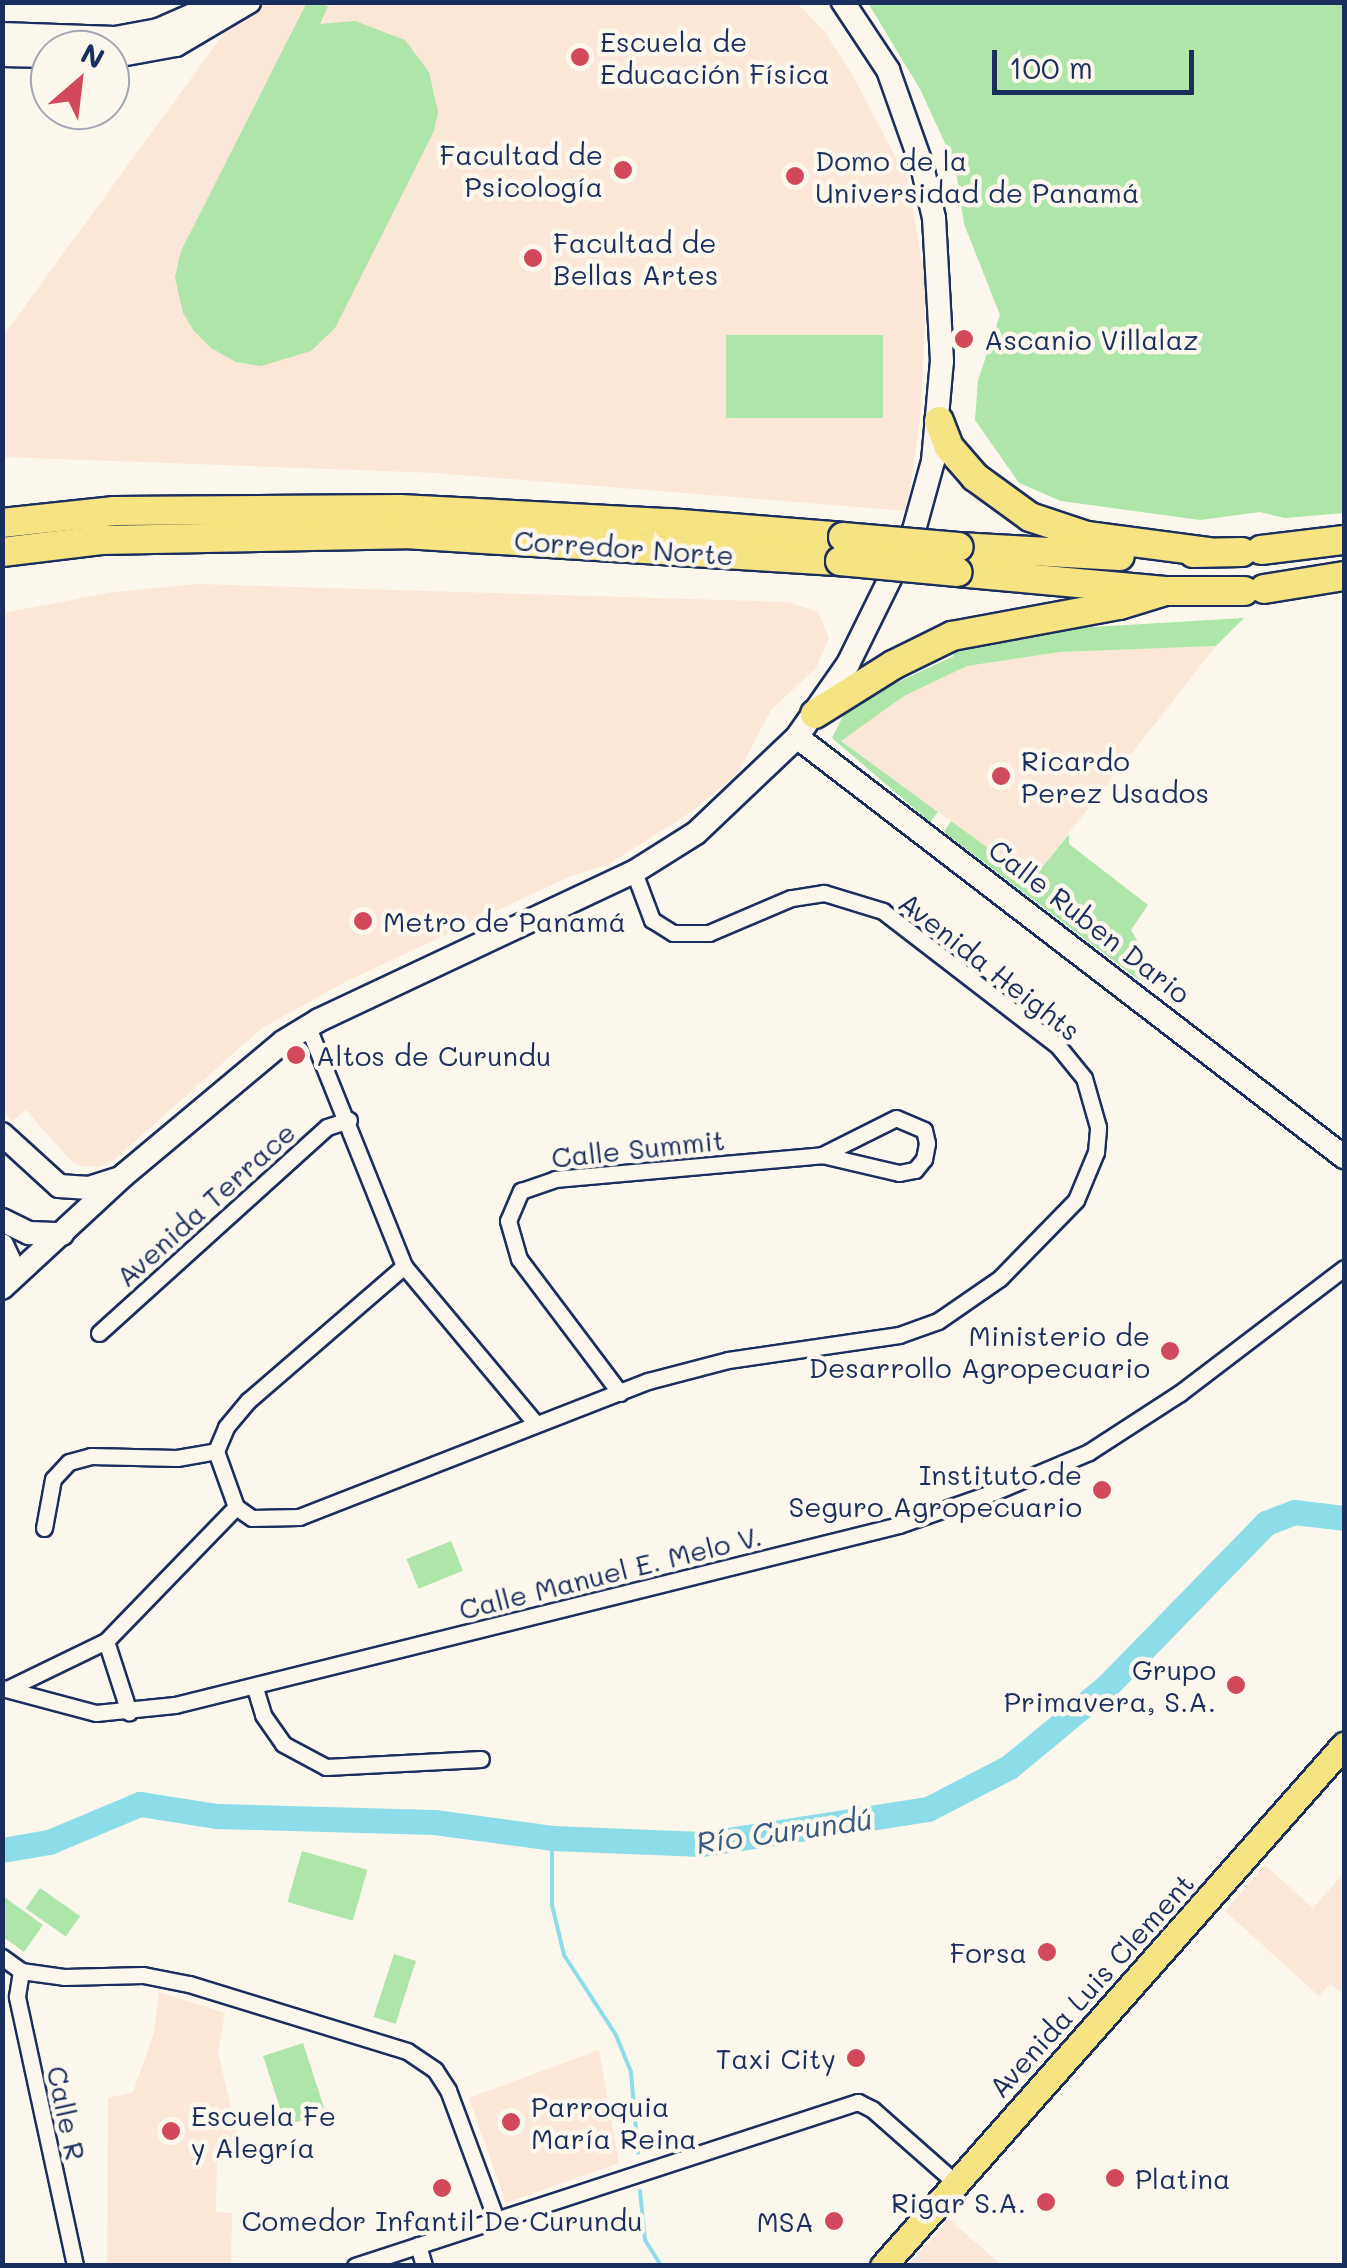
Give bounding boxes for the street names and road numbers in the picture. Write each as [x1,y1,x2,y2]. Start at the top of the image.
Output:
street label: Corredor Norte [513,523,735,571]
street label: Calle Ruben Dario [982,832,1198,1010]
street label: Avenida Heights [893,885,1087,1047]
street label: Avenida Terrace [109,1115,301,1293]
street label: Calle Summit [550,1122,726,1174]
street label: Calle Manuel E. Melo V. [455,1518,765,1626]
street label: Avenida Luis Clement [982,1866,1200,2104]
street label: Calle R [41,2063,93,2163]

